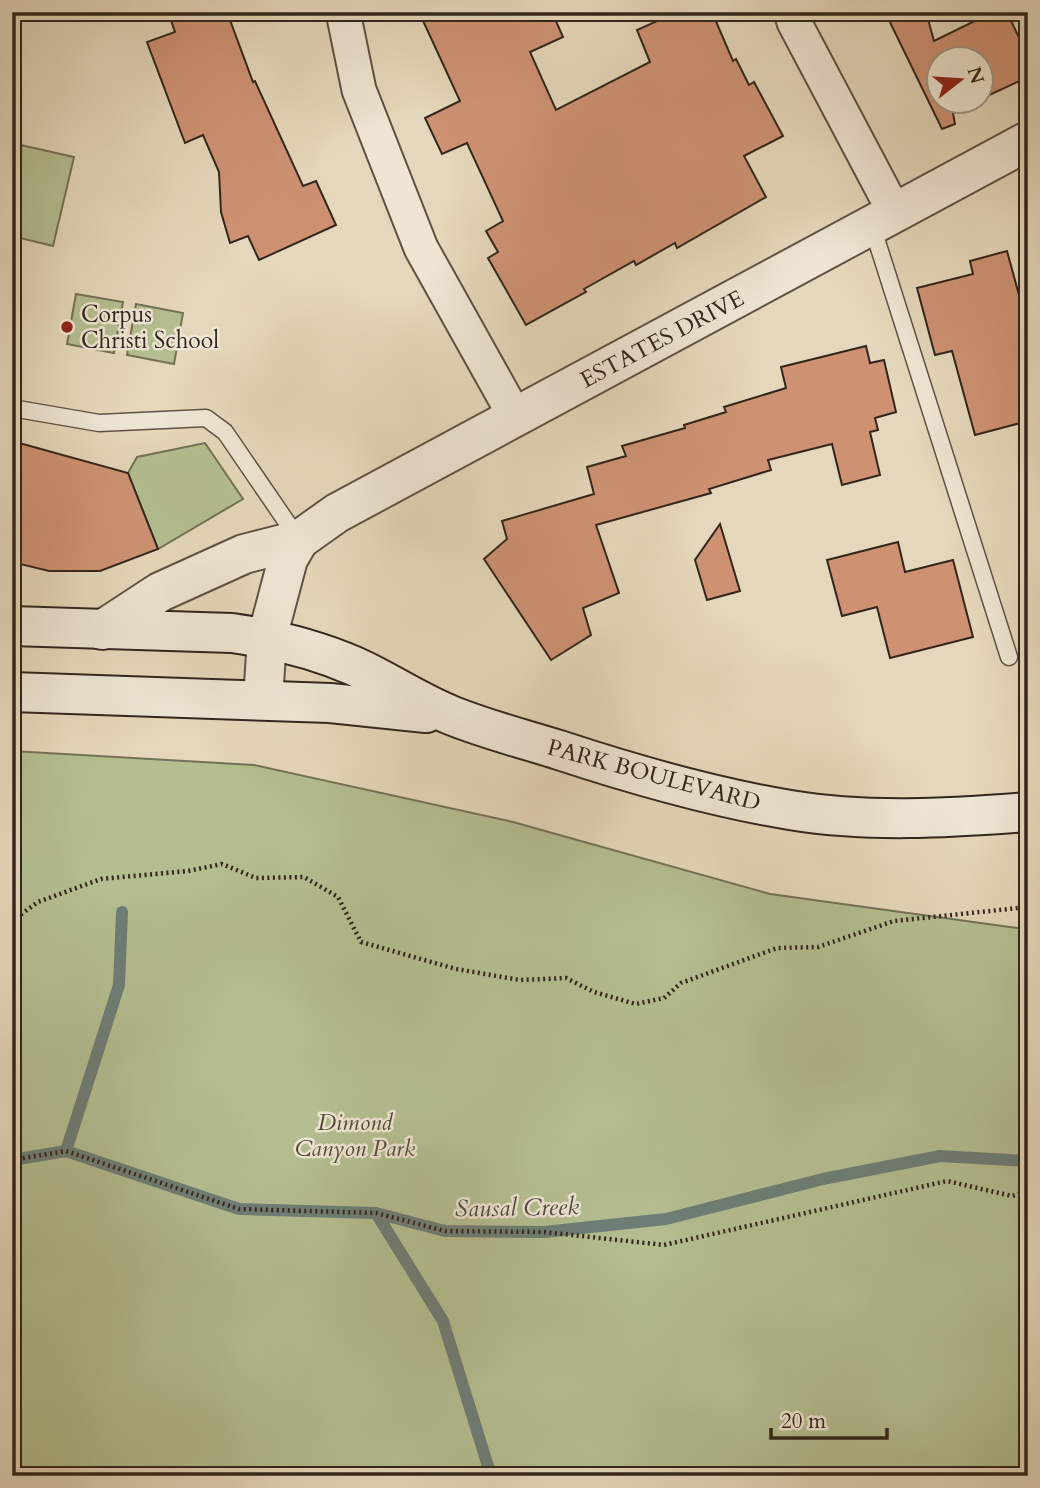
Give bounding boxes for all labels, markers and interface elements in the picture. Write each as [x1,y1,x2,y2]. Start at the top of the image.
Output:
north arrow [925,46,995,116]
text: N [960,64,990,87]
street label: ESTATES DRIVE [575,283,749,395]
place label: Corpus Christi School [81,299,219,356]
marker: Corpus Christi School [59,319,75,335]
street label: PARK BOULEVARD [544,732,764,818]
park label: Dimond Canyon Park [295,1107,416,1164]
water label: Sausal Creek [455,1190,580,1226]
scale bar [771,1397,886,1441]
text: 20 m [781,1407,826,1436]

